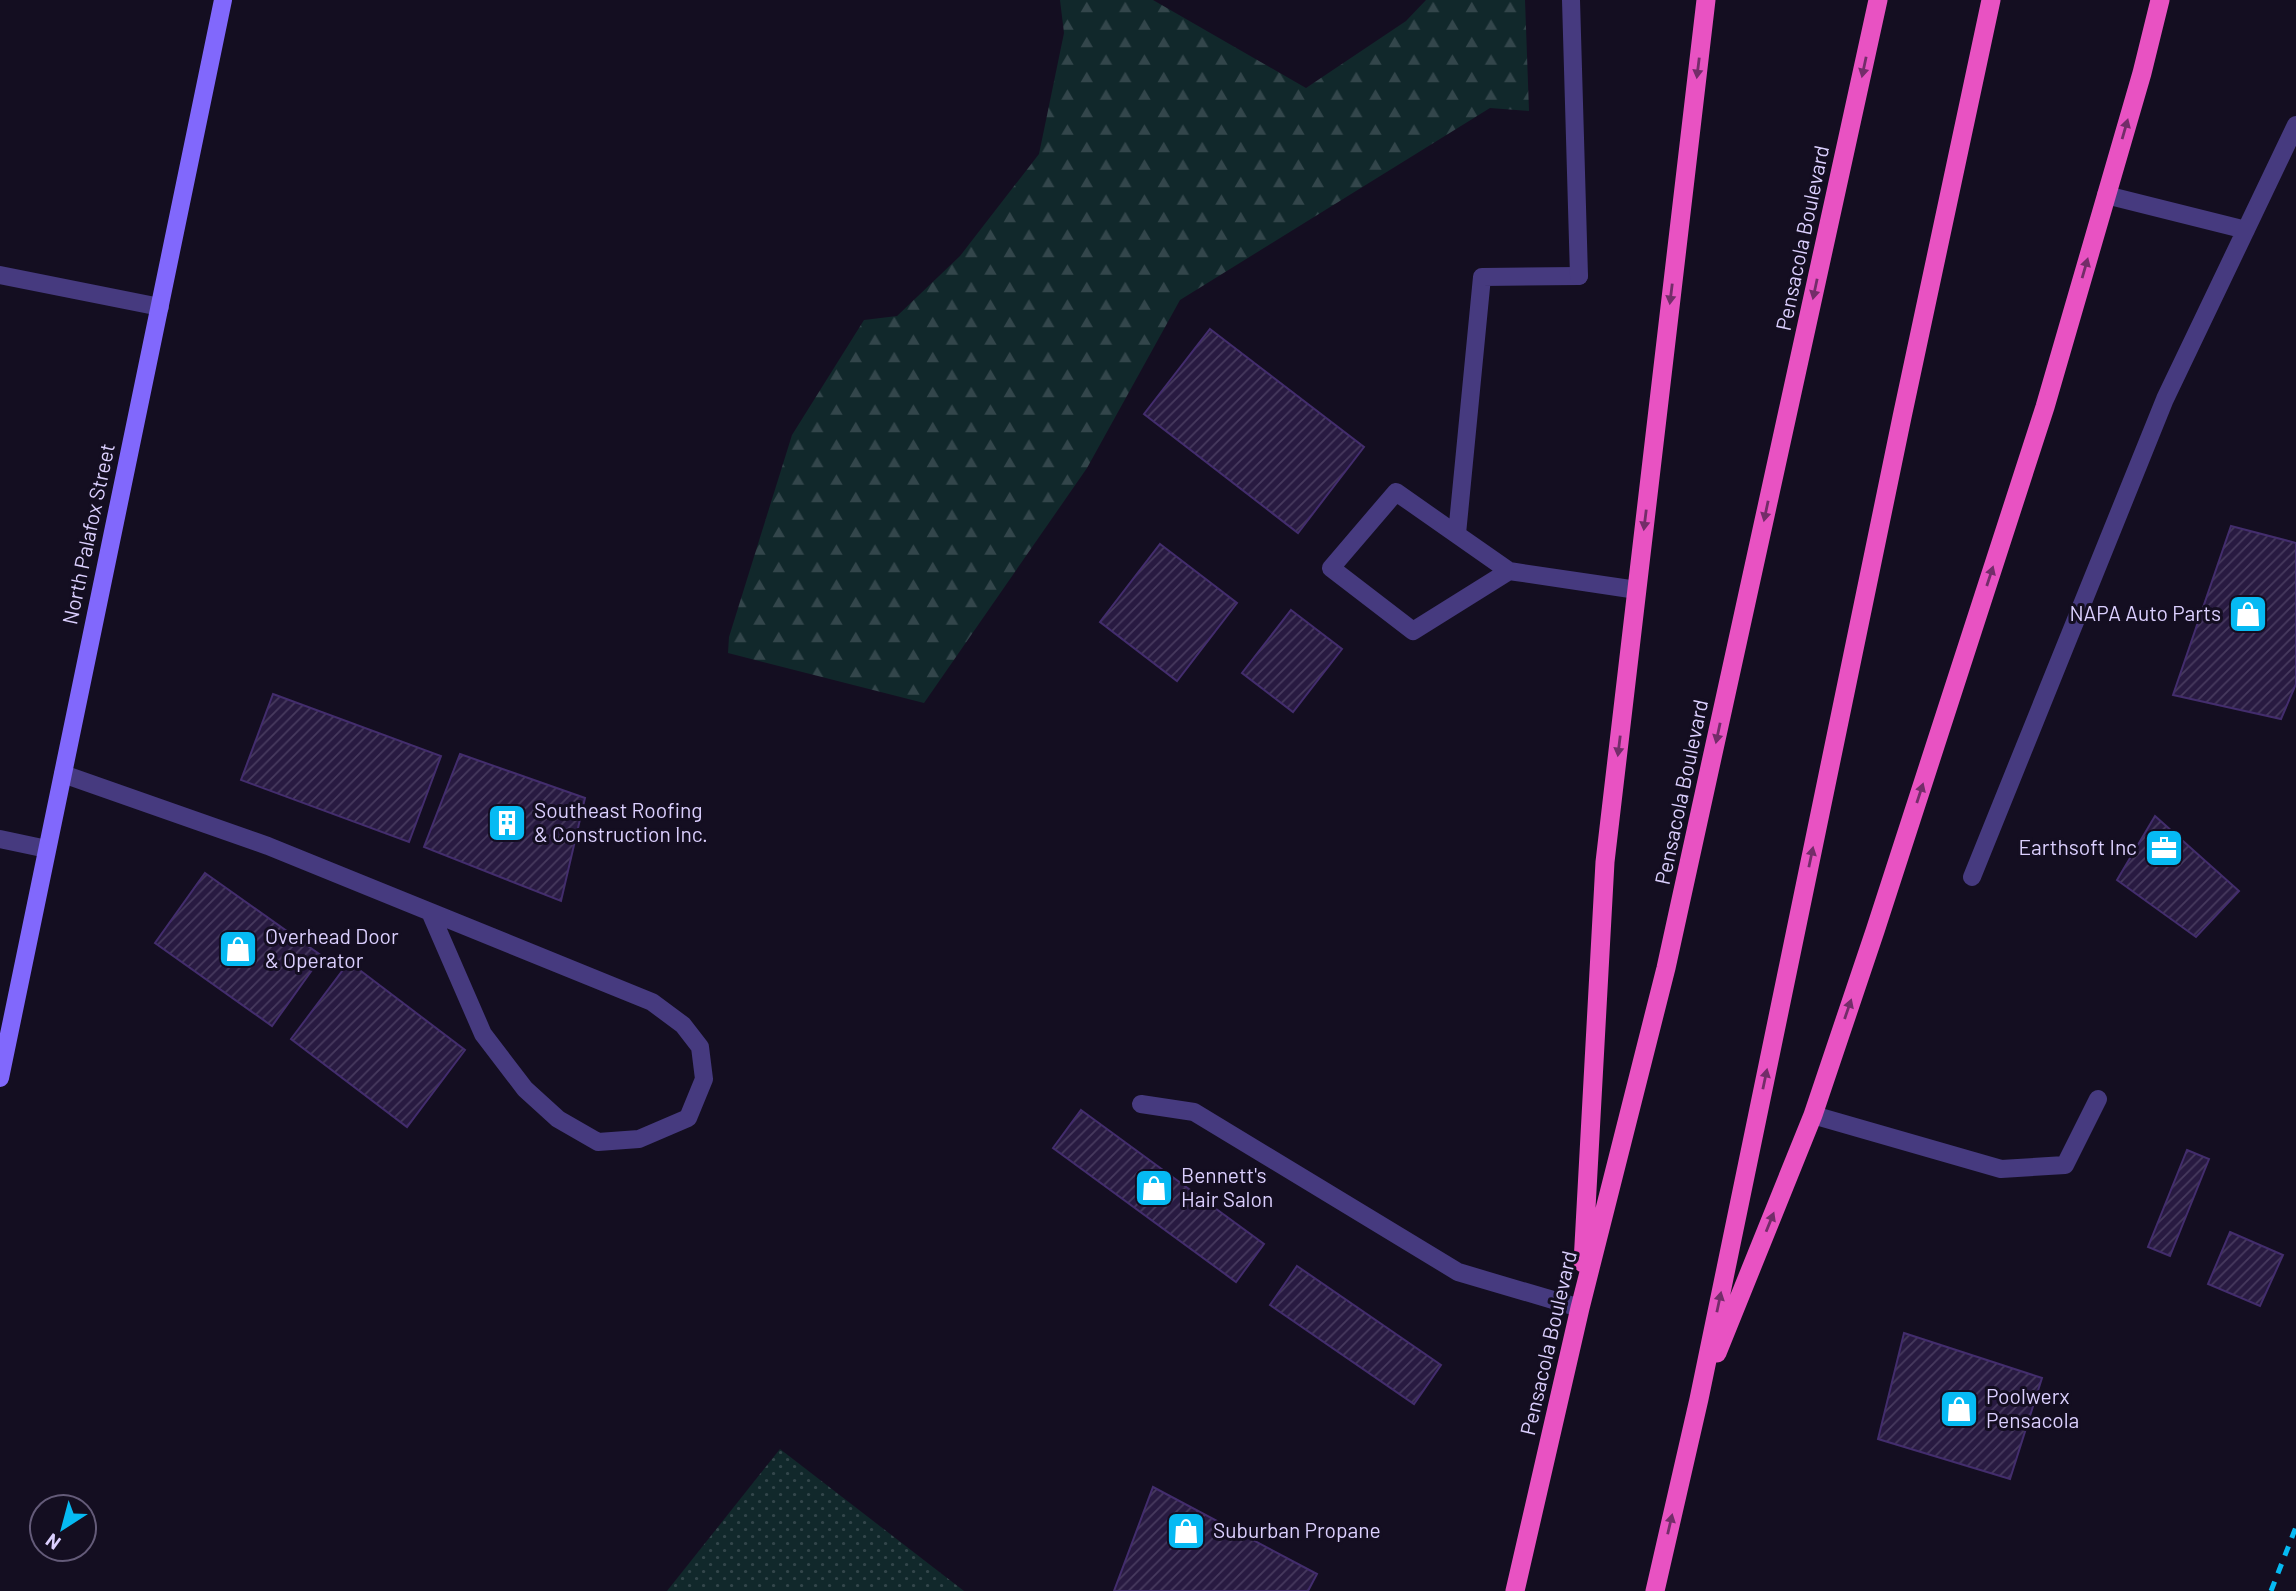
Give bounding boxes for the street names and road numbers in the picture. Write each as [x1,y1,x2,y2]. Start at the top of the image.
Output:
street label: Pensacola Boulevard [1770,143,1833,333]
street label: North Palafox Street [56,441,119,627]
street label: Pensacola Boulevard [1649,697,1712,887]
street label: Pensacola Boulevard [1514,1248,1581,1437]

